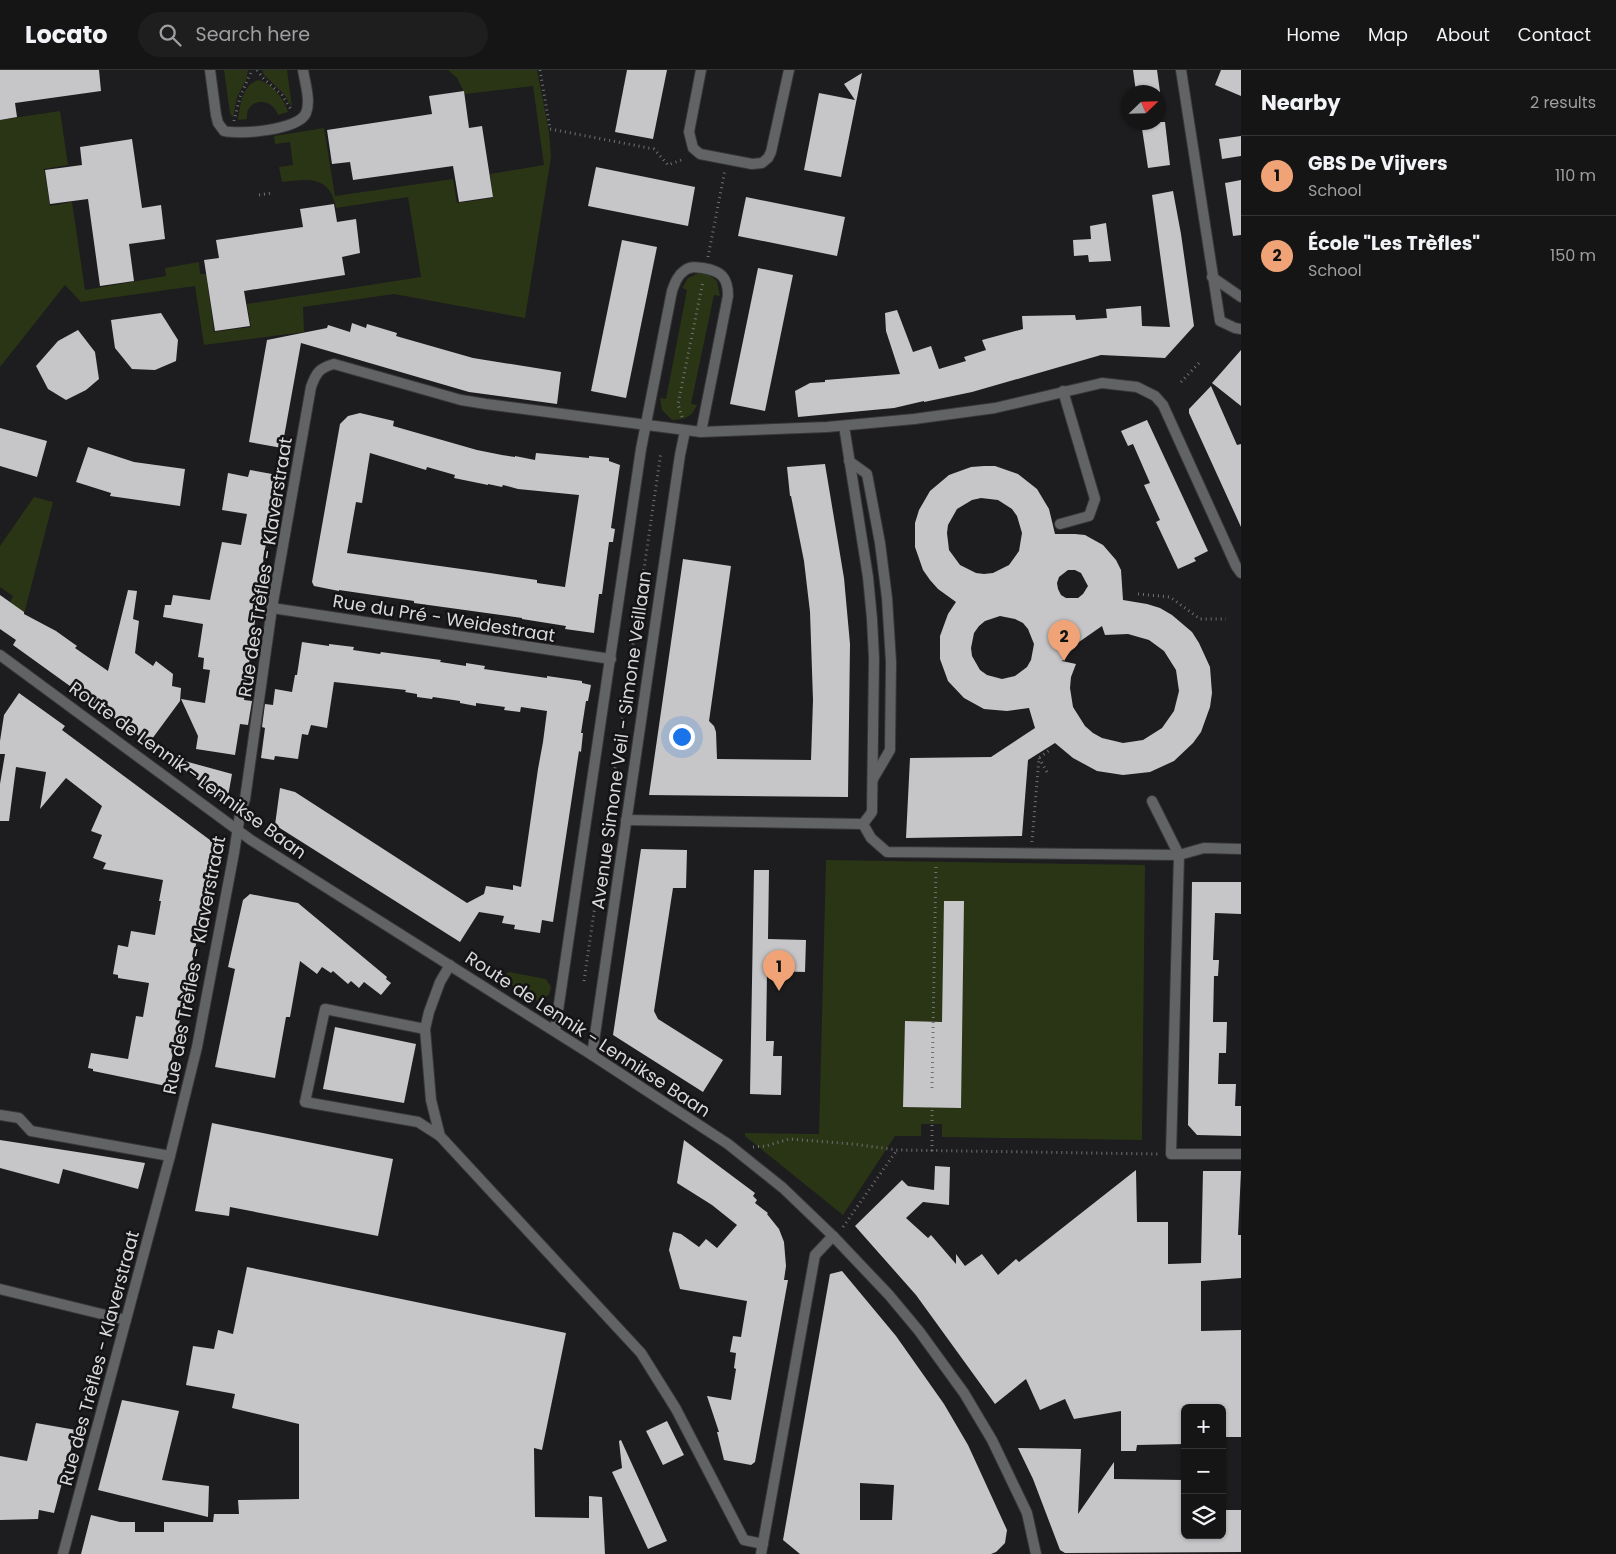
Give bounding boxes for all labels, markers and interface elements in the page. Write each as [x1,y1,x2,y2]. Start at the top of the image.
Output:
search box [138,12,488,57]
text: Locato [25,18,108,51]
icon: search [156,21,184,49]
text: Search here [196,21,310,48]
text: Home [1286,22,1340,47]
text: Map [1368,22,1408,47]
text: About [1436,22,1490,47]
text: Contact [1518,22,1591,47]
north arrow [1121,85,1166,130]
text: Nearby [1261,88,1341,117]
text: 2 results [1530,91,1596,114]
text: GBS De Vijvers [1308,150,1448,177]
text: 1 [1274,164,1280,187]
text: 110 m [1555,164,1596,187]
text: School [1308,179,1362,202]
text: École "Les Trèfles" [1308,230,1480,257]
text: 2 [1272,244,1282,267]
text: 150 m [1550,244,1596,267]
text: School [1308,259,1362,282]
street label: Rue des Trèfles - Klaverstraat [232,435,298,699]
street label: Avenue Simone Veil - Simone Veillaan [585,569,657,911]
street label: Rue du Pré - Weidestraat [331,588,557,648]
pin: 2 [1048,620,1080,661]
street label: Route de Lennik - Lennikse Baan [64,675,312,865]
your location [669,724,695,750]
street label: Rue des Trèfles - Klaverstraat [157,834,231,1096]
street label: Route de Lennik - Lennikse Baan [461,945,715,1123]
pin: 1 [763,950,795,991]
street label: Rue des Trèfles - Klaverstraat [53,1228,145,1488]
map controls [1181,1404,1226,1539]
button: + [1181,1404,1226,1449]
button: − [1181,1449,1226,1494]
button: layers [1181,1494,1226,1539]

